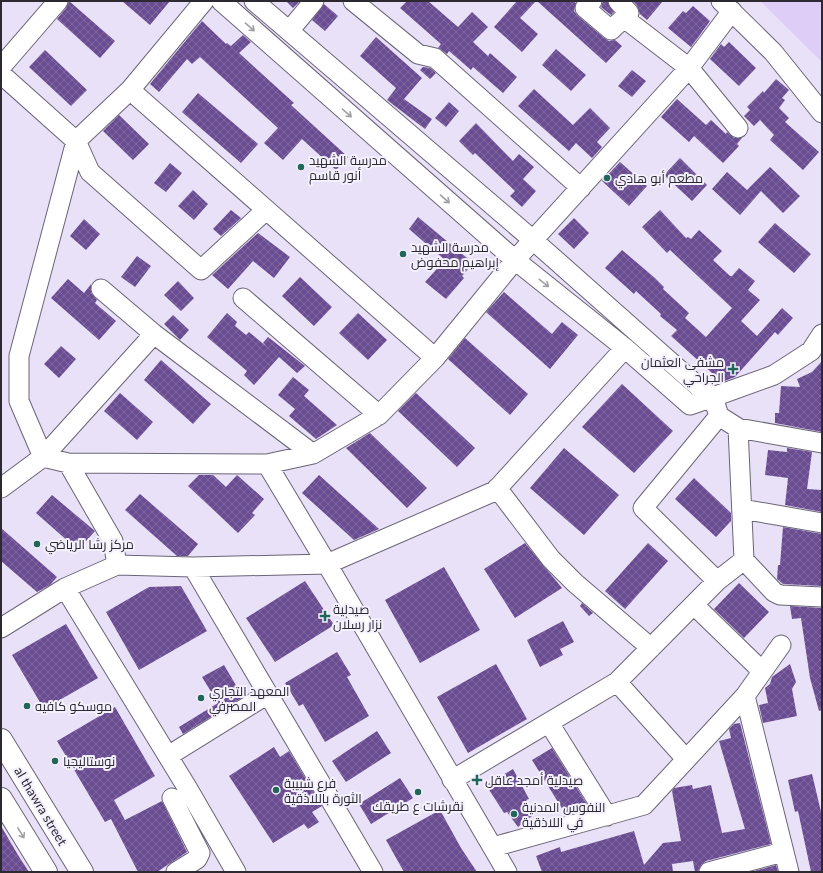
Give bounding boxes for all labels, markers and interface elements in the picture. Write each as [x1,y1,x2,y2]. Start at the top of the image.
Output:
one-way arrow [245,22,255,31]
one-way arrow [342,108,353,117]
place label: مدرسة الشهيد أنور قاسم [309,152,387,185]
marker: مدرسة الشهيد أنور قاسم [296,162,306,172]
place label: مطعم أبو هادي [615,170,703,189]
marker: مطعم أبو هادي [602,173,612,183]
one-way arrow [440,194,450,203]
place label: مدرسة الشهيد إبراهيم محفوض [411,239,499,272]
marker: مدرسة الشهيد إبراهيم محفوض [398,249,408,259]
one-way arrow [538,279,549,288]
place label: مشفى العثمان الجراحي [641,354,724,388]
marker: مشفى العثمان الجراحي [727,363,739,375]
place label: مركز رشا الرياضي [45,536,134,555]
marker: مركز رشا الرياضي [32,539,42,549]
place label: صيدلية نزار رسلان [333,601,382,632]
marker: صيدلية نزار رسلان [320,611,330,621]
place label: المعهد التجاري المصرفي [209,683,290,717]
marker: المعهد التجاري المصرفي [196,693,206,703]
place label: موسكو كافيه [35,698,112,714]
marker: موسكو كافيه [22,701,32,711]
place label: نوستاليجيا [63,753,115,769]
marker: نوستاليجيا [50,756,60,766]
street label: al thawra street [11,764,71,849]
place label: صيدلية أمجد عاقل [485,772,583,788]
place label: فرع شبيبة الثورة باللاذقية [284,775,362,806]
marker: صيدلية أمجد عاقل [472,775,482,785]
marker: فرع شبيبة الثورة باللاذقية [271,785,281,795]
marker: نقرشات ع طريقك [413,787,423,797]
place label: نقرشات ع طريقك [372,798,464,815]
place label: النفوس المدنية في اللاذقية [522,799,605,833]
marker: النفوس المدنية في اللاذقية [509,809,519,819]
one-way arrow [18,827,26,839]

